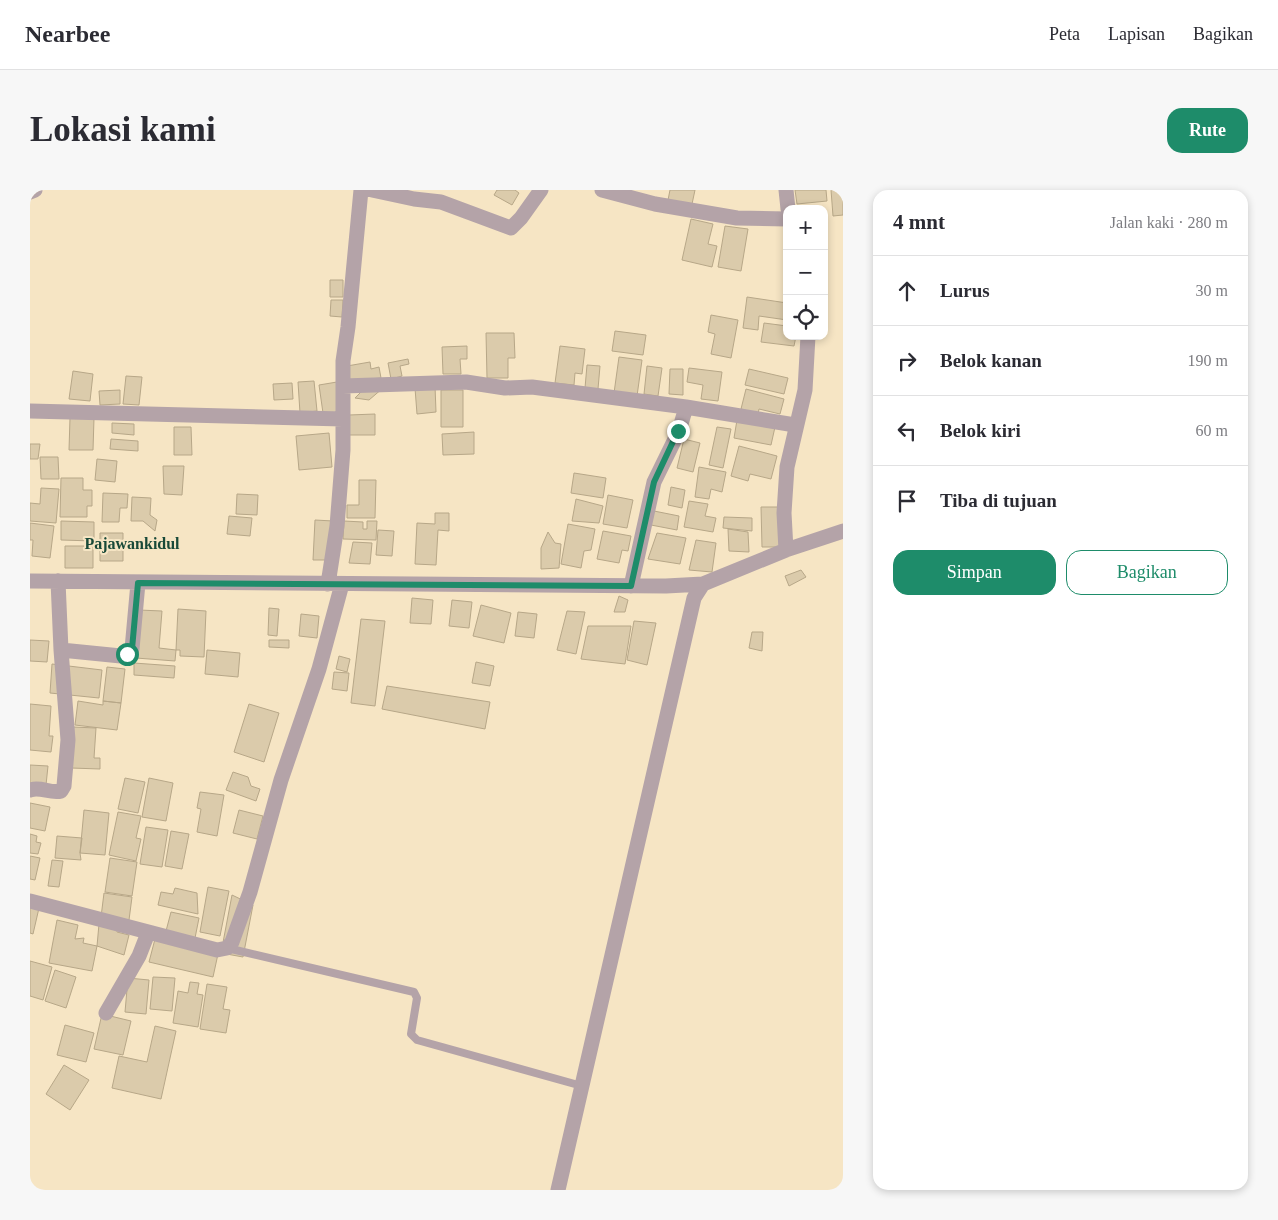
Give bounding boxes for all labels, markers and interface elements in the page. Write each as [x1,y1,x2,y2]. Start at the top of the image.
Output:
text: Nearbee [25,21,110,47]
text: Peta [1049,24,1080,44]
text: Lapisan [1108,24,1165,44]
text: Bagikan [1193,24,1253,44]
button: Rute [1167,108,1248,153]
text: Lokasi kami [30,110,216,149]
map controls [783,205,828,340]
button: + [783,205,828,250]
text: 4 mnt [893,210,945,234]
text: Jalan kaki · 280 m [1110,214,1228,231]
button: − [783,250,828,295]
icon: ahead [893,277,921,305]
text: Lurus [940,280,990,301]
text: 30 m [1196,282,1228,299]
button: locate [783,295,828,340]
icon: right [893,347,921,375]
text: Belok kanan [940,350,1042,371]
text: 190 m [1188,352,1228,369]
icon: left [893,417,921,445]
route end [667,420,690,443]
text: Belok kiri [940,420,1021,441]
text: 60 m [1196,422,1228,439]
icon: arrive [893,487,921,515]
text: Tiba di tujuan [940,490,1057,511]
district label: Pajawankidul [84,535,180,553]
button: Simpan [893,550,1056,595]
button: Bagikan [1066,550,1228,595]
route start [116,643,139,666]

